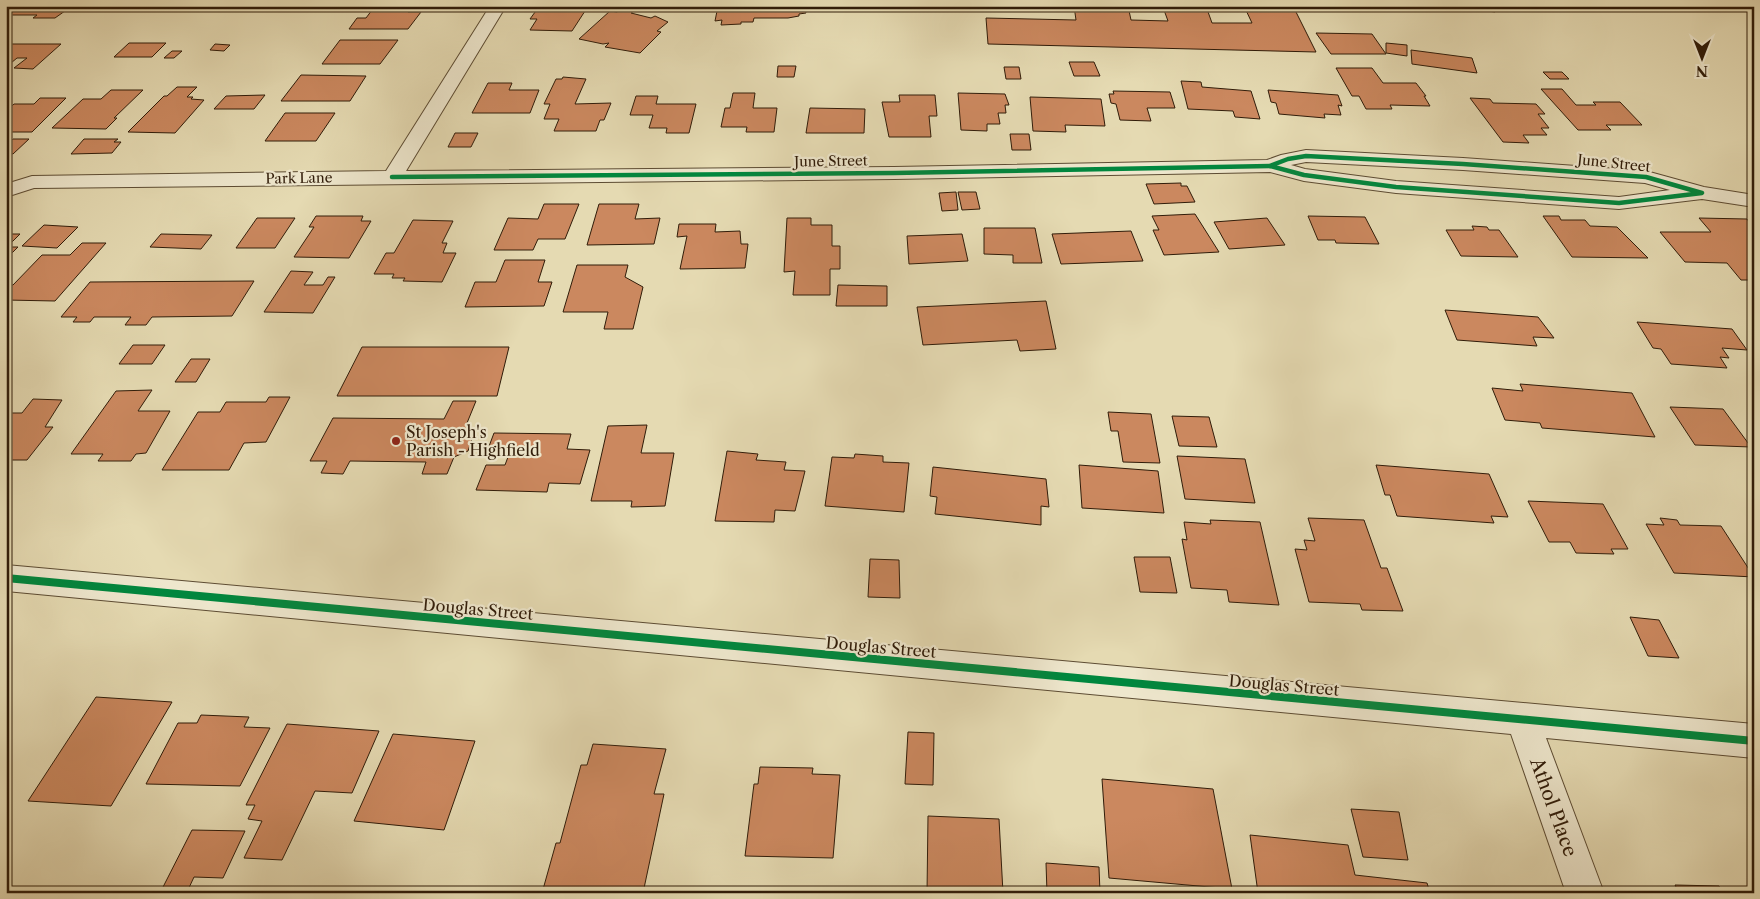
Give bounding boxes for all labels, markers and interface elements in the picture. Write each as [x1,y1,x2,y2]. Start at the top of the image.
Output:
north arrow [1678,32,1728,82]
text: N [1696,62,1708,80]
street label: June Street [1575,150,1652,176]
street label: June Street [792,151,868,171]
street label: Park Lane [265,168,333,188]
place label: St Joseph's Parish - Highfield [406,422,540,460]
marker: St Joseph's Parish - Highfield [390,435,402,447]
street label: Douglas Street [422,594,534,624]
street label: Douglas Street [825,632,937,662]
street label: Douglas Street [1228,670,1340,700]
street label: Athol Place [1525,754,1582,860]

